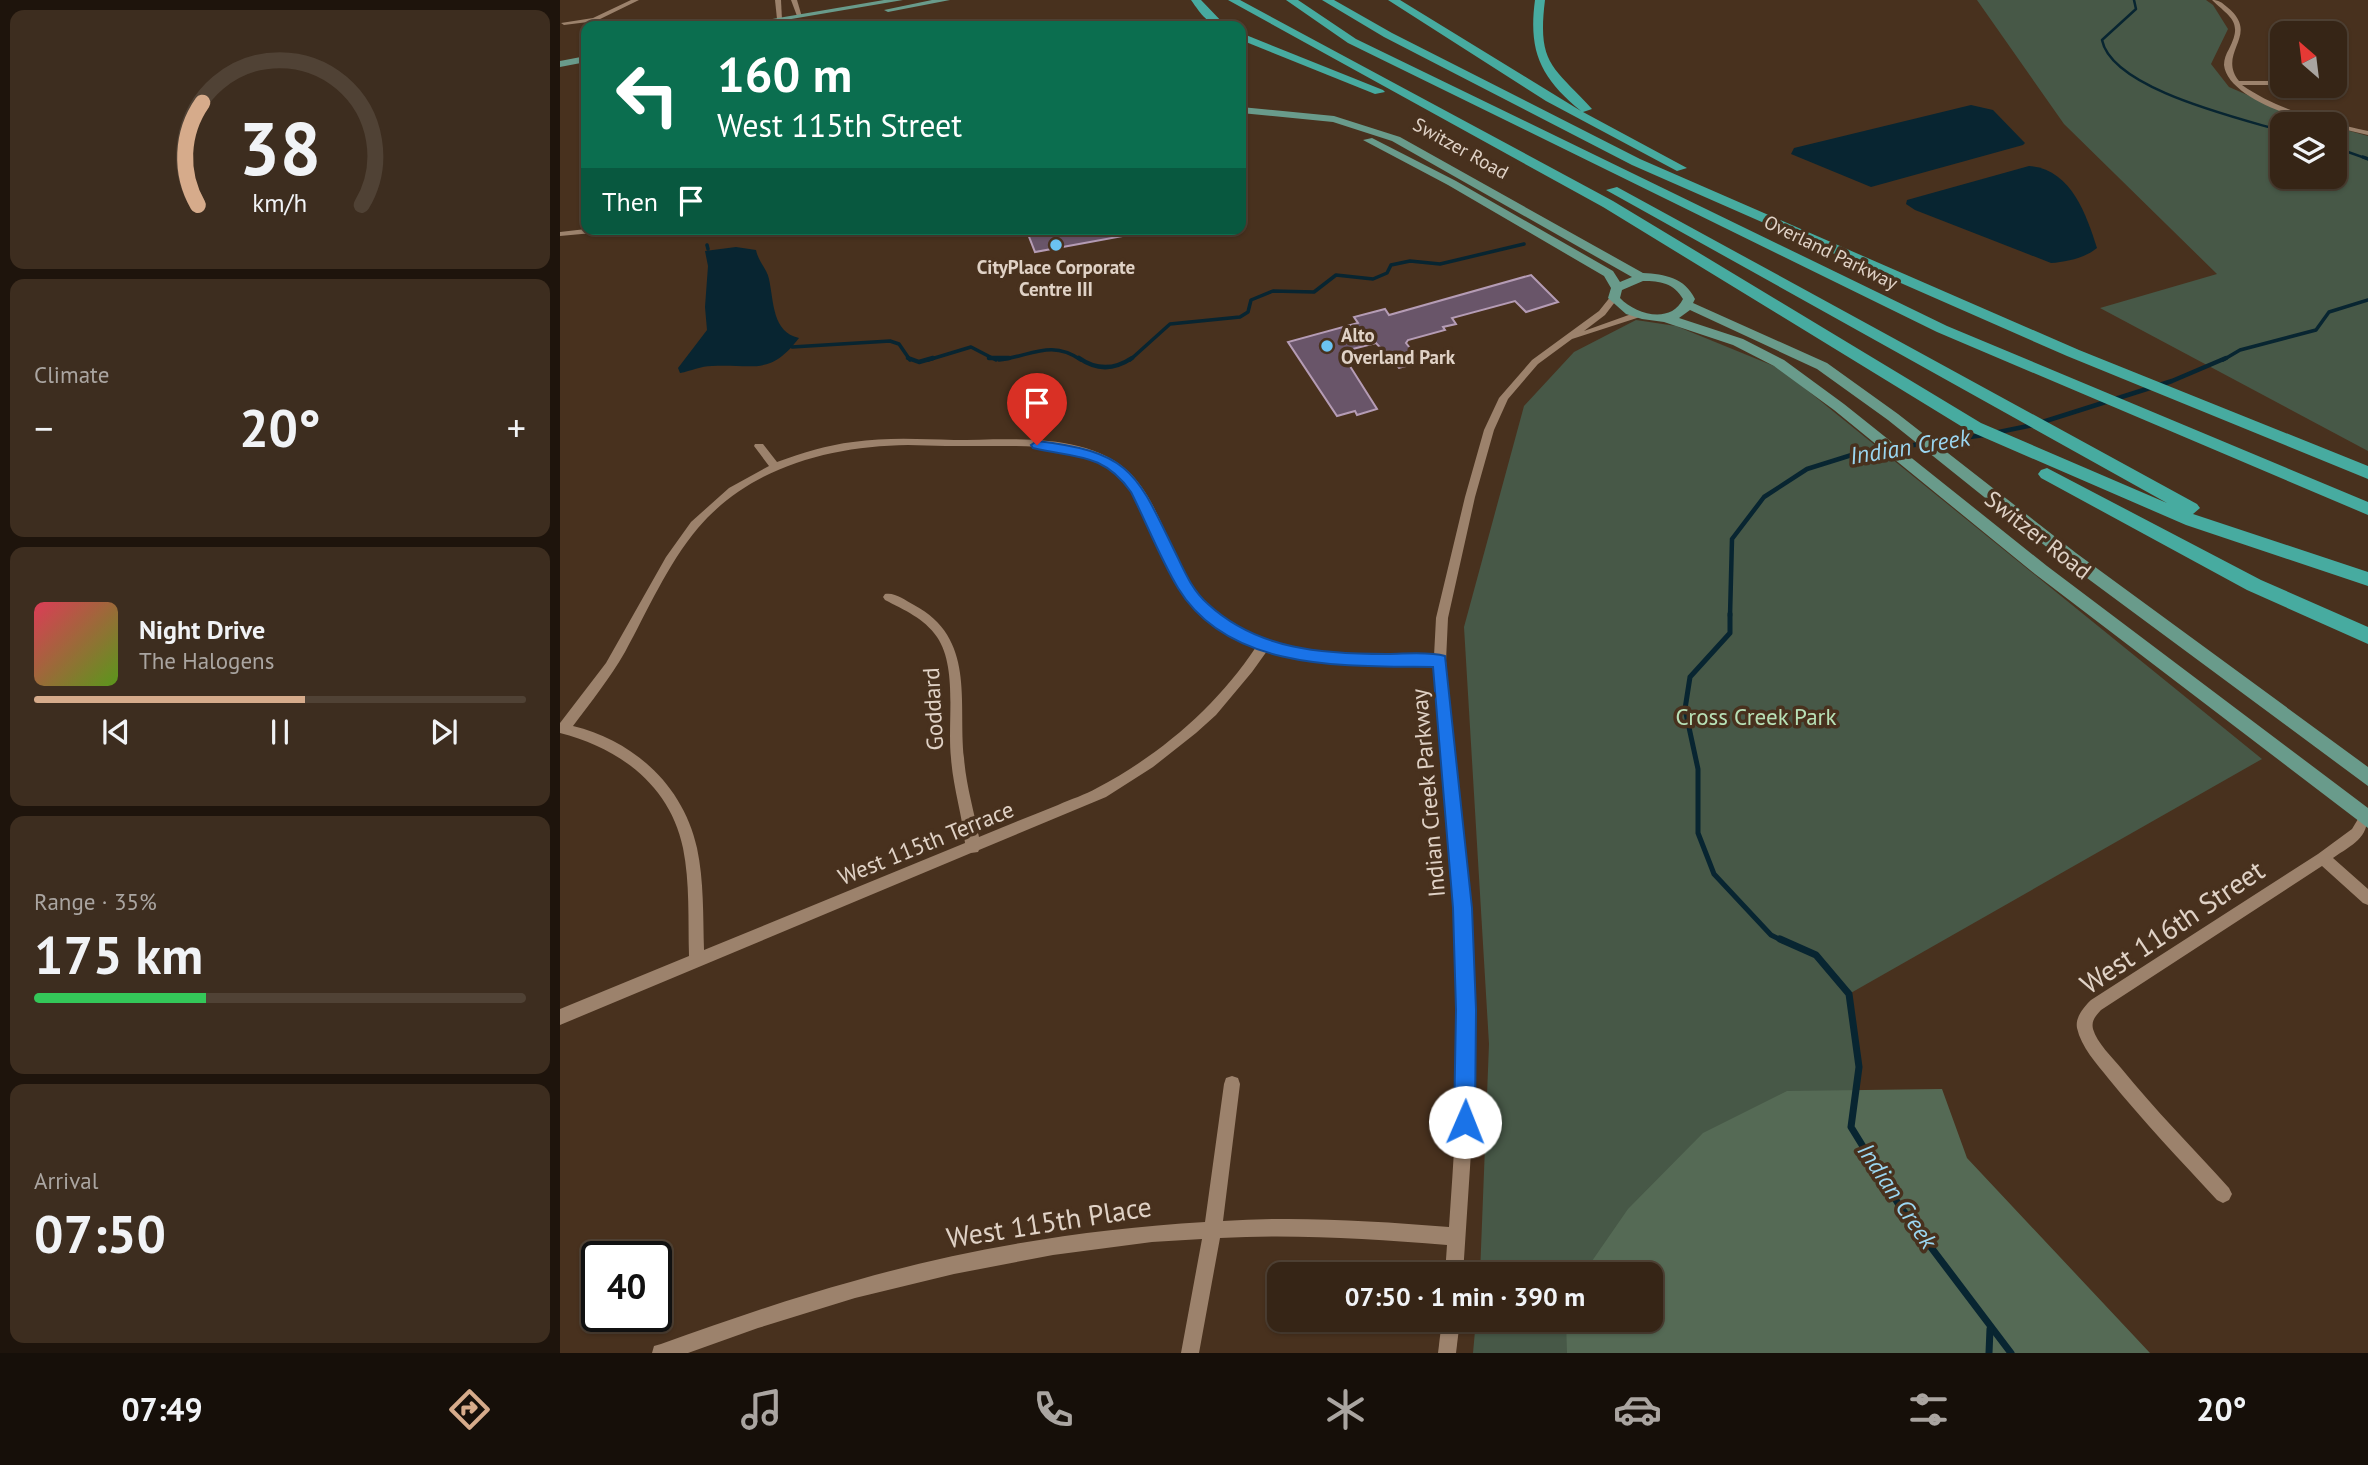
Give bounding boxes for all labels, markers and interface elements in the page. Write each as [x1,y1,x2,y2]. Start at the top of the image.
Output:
north arrow [2270,21,2347,98]
map controls [2270,21,2347,189]
text: 160 m [717,42,852,106]
icon: left [602,49,693,140]
text: 38 [239,102,321,196]
text: West 115th Street [717,104,962,146]
street label: Switzer Road [1409,112,1513,184]
button: layers [2270,112,2347,189]
icon: arrive [672,182,710,220]
text: Then [602,185,658,218]
text: km/h [253,187,307,219]
street label: Overland Parkway [1760,209,1902,295]
marker: CityPlace Corporate Centre III [1048,237,1064,253]
place label: CityPlace Corporate Centre III [977,255,1135,301]
place label: Alto Overland Park [1341,323,1456,369]
marker: Alto Overland Park [1319,338,1335,354]
text: Climate [34,360,109,389]
pin [1007,373,1067,445]
icon: arrive [1018,384,1056,422]
text: 20° [239,394,321,461]
text: − [34,403,53,452]
text: + [507,403,526,452]
water label: Indian Creek [1848,422,1973,471]
street label: Switzer Road [1979,484,2097,585]
text: Night Drive [139,613,265,646]
text: The Halogens [139,646,274,675]
street label: Goddard [916,667,949,751]
street label: Indian Creek Parkway [1404,687,1451,899]
park label: Cross Creek Park [1676,702,1836,731]
icon: previous [97,713,135,751]
icon: pause [261,713,299,751]
icon: next [425,713,463,751]
street label: West 115th Terrace [834,794,1018,891]
street label: West 116th Street [2072,851,2271,1002]
text: Range · 35% [34,887,157,916]
text: 175 km [34,921,203,988]
position arrow [1428,1085,1502,1159]
water label: Indian Creek [1851,1137,1945,1256]
text: Arrival [34,1166,98,1195]
street label: West 115th Place [944,1187,1154,1256]
text: 07:50 [34,1200,166,1267]
speed limit sign: 40 [581,1241,672,1332]
text: 07:50 · 1 min · 390 m [1345,1280,1585,1313]
icon: directions [445,1385,494,1434]
icon: music [737,1385,786,1434]
icon: phone [1029,1385,1078,1434]
icon: climate [1321,1385,1370,1434]
icon: car [1613,1385,1662,1434]
icon: filters [1904,1385,1953,1434]
text: 07:49 [121,1388,203,1430]
text: 20° [2196,1388,2247,1430]

